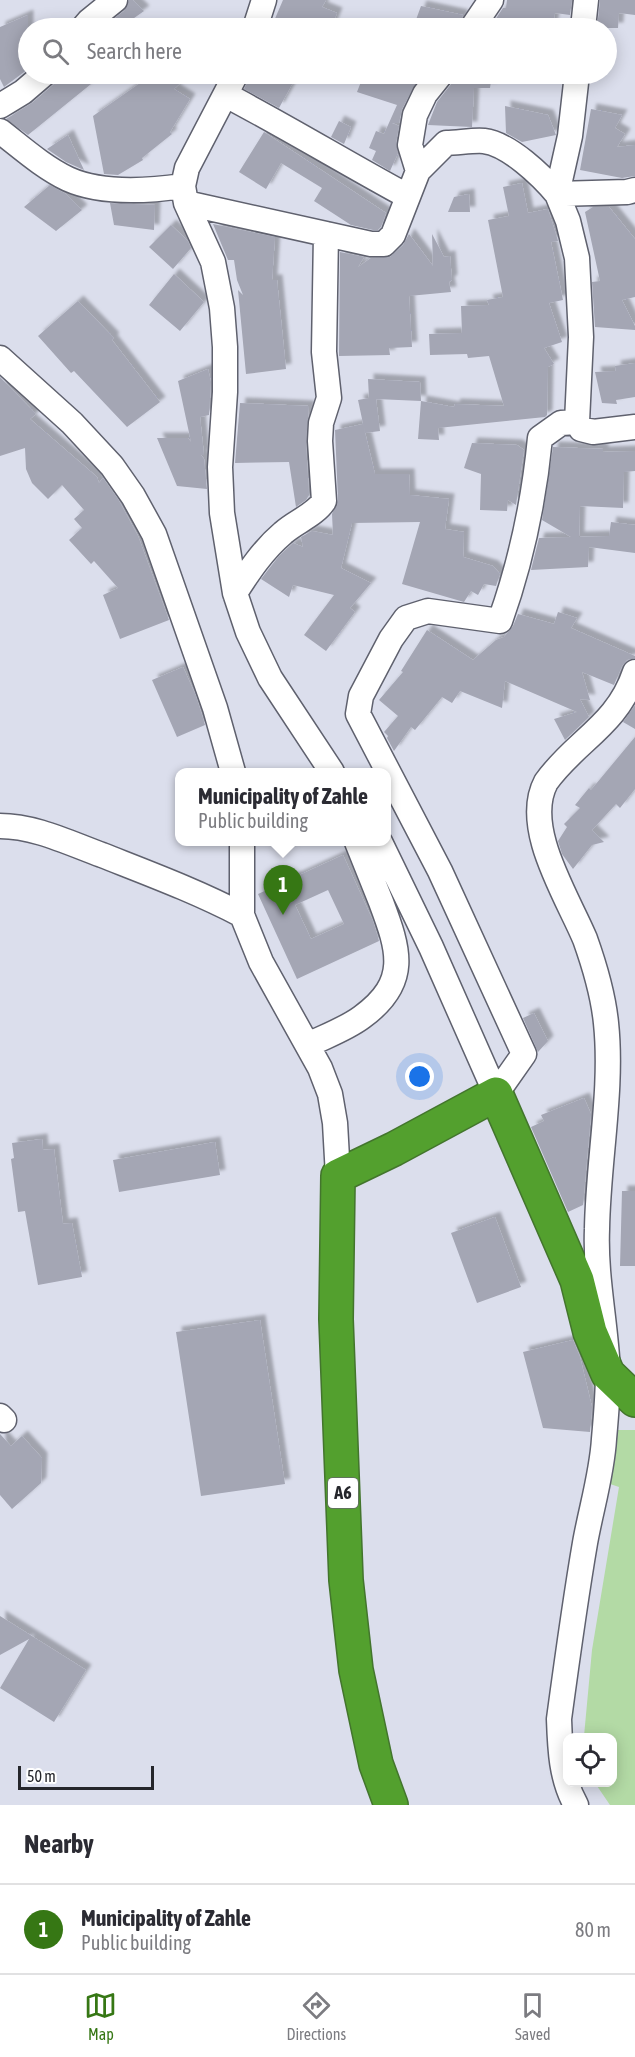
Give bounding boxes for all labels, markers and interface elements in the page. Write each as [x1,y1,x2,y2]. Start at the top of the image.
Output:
search box [18,18,617,84]
icon: search [39,35,72,68]
text: Search here [87,38,182,64]
popup [175,768,391,846]
text: Municipality of Zahle [198,783,368,809]
text: Public building [198,809,308,832]
pin: 1 [264,866,302,915]
your location [405,1062,434,1091]
road number: A6 [328,1478,358,1508]
map controls [563,1733,617,1787]
button: locate [563,1733,617,1787]
scale bar [18,1763,154,1790]
text: 50 m [27,1767,56,1785]
text: Nearby [24,1829,94,1859]
text: Municipality of Zahle [81,1905,251,1931]
text: 1 [39,1918,48,1941]
text: 80 m [575,1918,611,1941]
text: Public building [81,1931,191,1954]
tab: Map [84,1989,117,2043]
tab: Directions [286,1989,346,2043]
tab: Saved [515,1989,550,2043]

